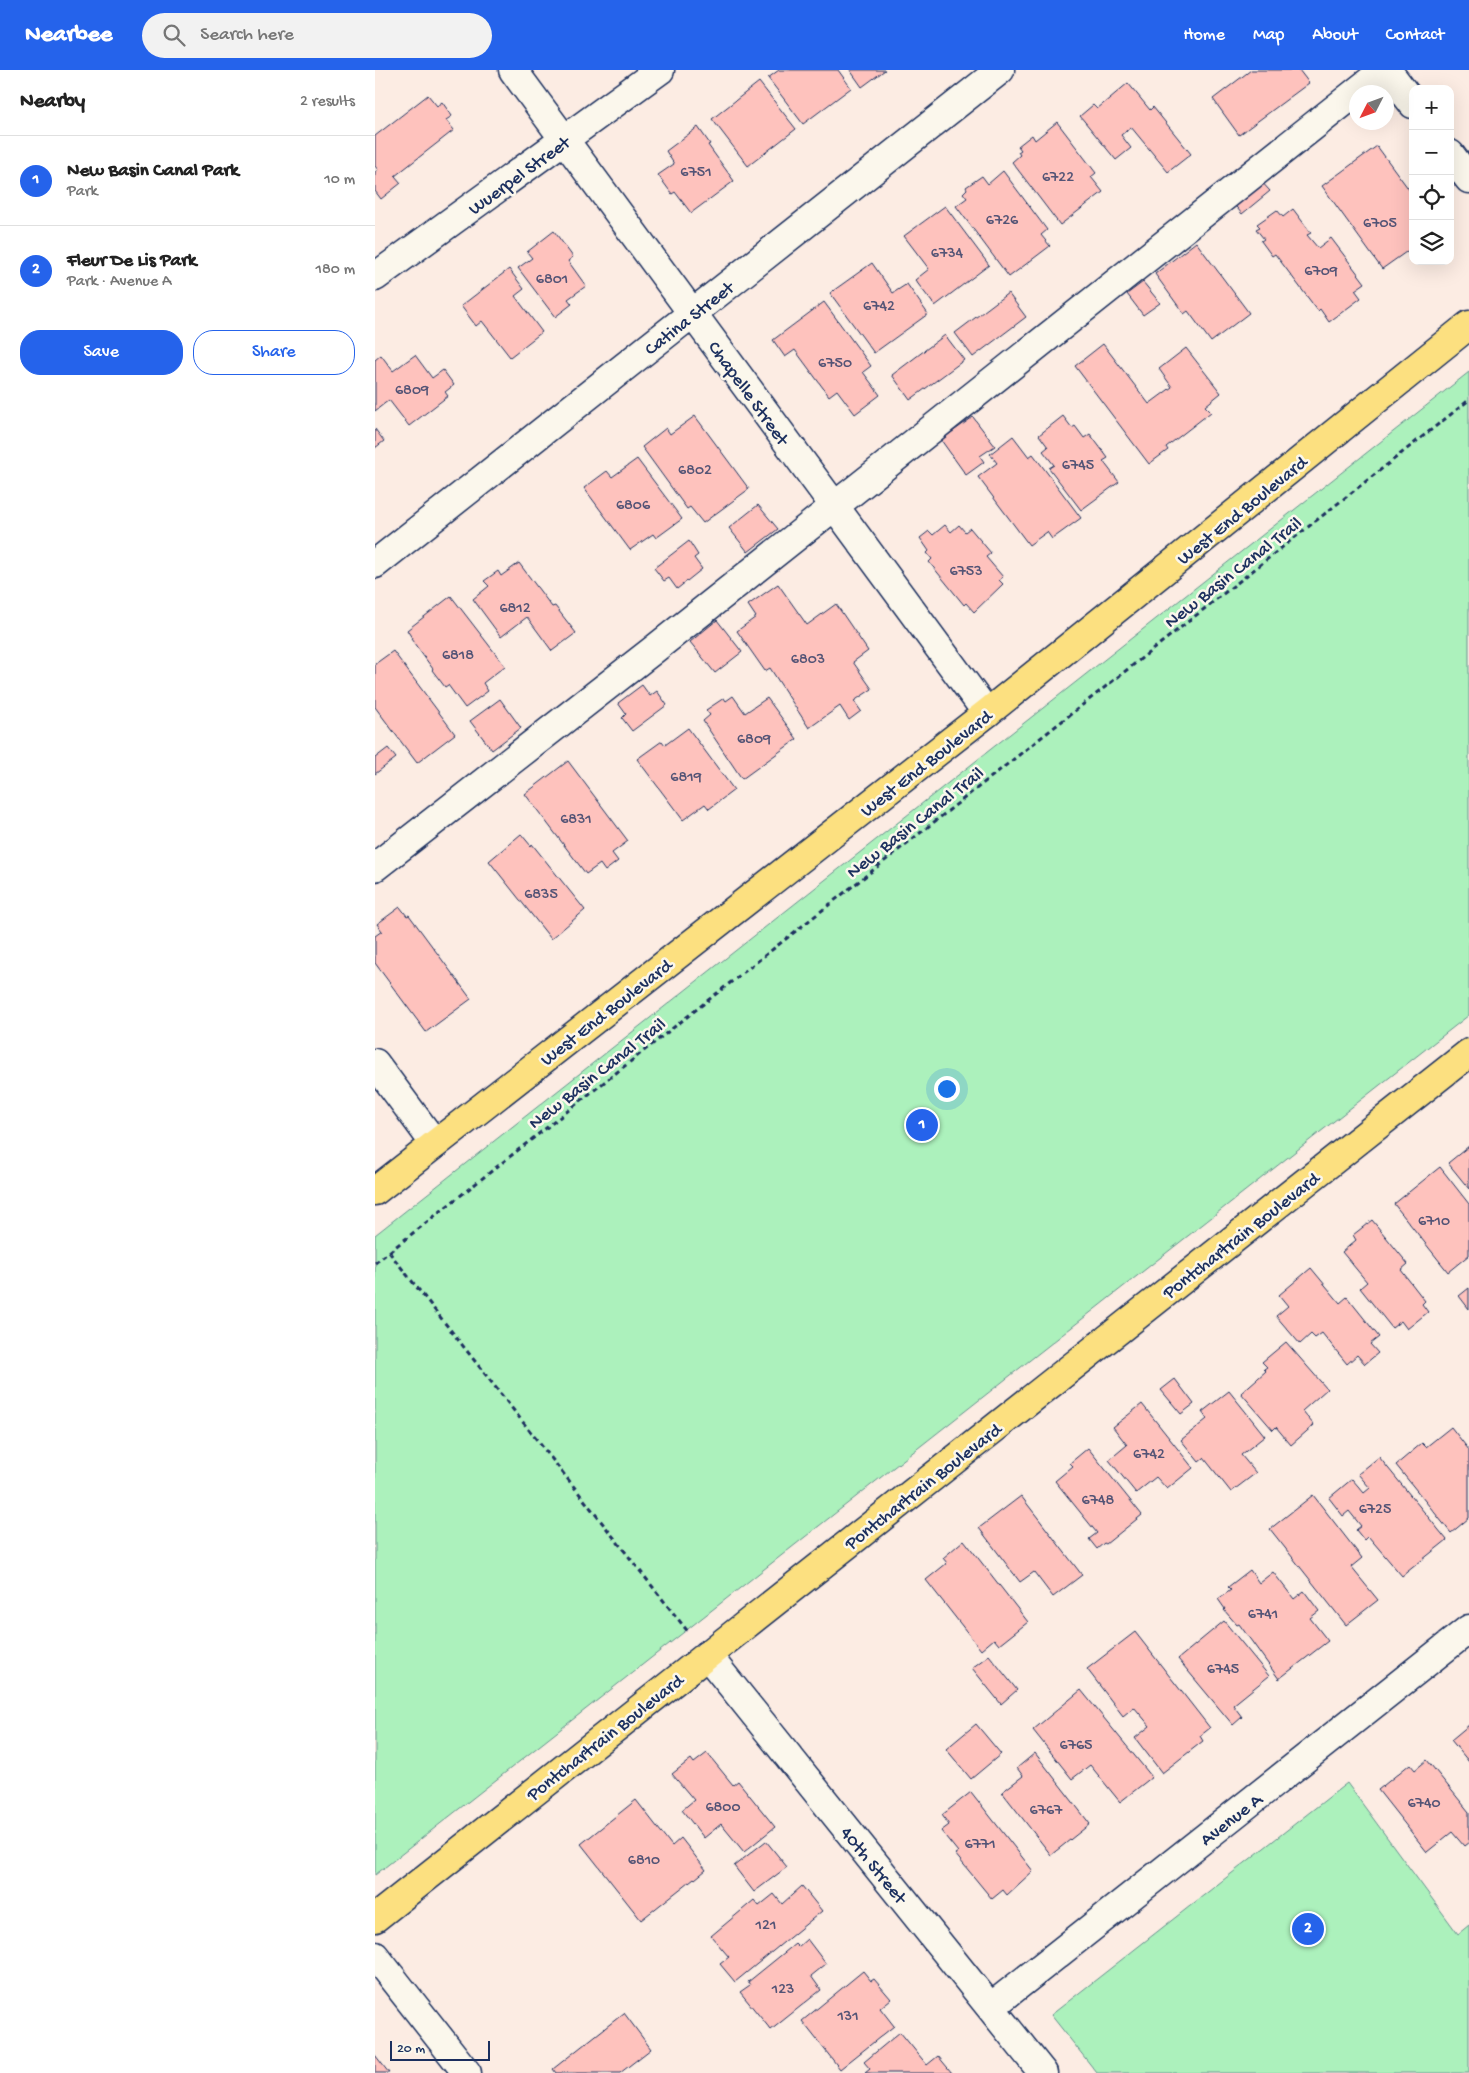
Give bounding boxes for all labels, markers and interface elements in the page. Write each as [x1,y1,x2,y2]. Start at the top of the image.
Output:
search box [142,13,492,58]
text: Nearbee [25,21,112,50]
icon: search [160,21,188,49]
text: Search here [200,24,294,47]
text: Home [1183,25,1225,46]
text: Map [1253,25,1284,46]
text: About [1312,25,1358,46]
text: Contact [1386,25,1444,46]
north arrow [1349,85,1394,130]
map controls [1409,85,1454,265]
button: + [1409,85,1454,130]
text: Nearby [20,90,85,115]
text: 2 results [300,93,355,112]
button: − [1409,130,1454,175]
street label: Wuerpel Street [465,131,577,221]
text: New Basin Canal Park [67,160,239,183]
house number: 6751 [680,164,712,183]
house number: 6722 [1042,169,1074,188]
text: 1 [33,171,39,190]
text: 10 m [324,171,355,190]
button: locate [1409,175,1454,220]
text: Park [67,183,98,202]
house number: 6726 [986,212,1019,231]
house number: 6705 [1363,215,1397,234]
button: layers [1409,220,1454,265]
house number: 6734 [931,245,964,264]
text: Fleur De Lis Park [67,250,196,273]
text: 2 [32,261,40,280]
text: 180 m [316,261,355,280]
house number: 6709 [1304,263,1338,282]
house number: 6801 [536,271,568,290]
text: Park · Avenue A [67,273,171,292]
street label: Catina Street [641,276,741,362]
house number: 6742 [863,298,895,317]
button: Save [20,330,183,375]
button: Share [193,330,355,375]
street label: Chapelle Street [702,337,794,453]
house number: 6750 [818,355,852,374]
house number: 6809 [395,382,429,401]
street label: West End Boulevard [1173,451,1314,571]
house number: 6745 [1062,457,1094,476]
house number: 6802 [678,462,712,481]
house number: 6806 [616,497,651,516]
street label: New Basin Canal Trail [1161,513,1308,635]
house number: 6753 [949,563,983,582]
house number: 6812 [499,600,531,619]
house number: 6818 [442,647,474,666]
house number: 6803 [791,651,825,670]
street label: West End Boulevard [857,705,999,823]
house number: 6809 [737,731,771,750]
street label: New Basin Canal Trail [843,763,990,885]
house number: 6819 [670,769,702,788]
house number: 6831 [560,811,592,830]
house number: 6835 [524,886,558,905]
street label: West End Boulevard [537,954,679,1072]
street label: New Basin Canal Trail [525,1014,672,1136]
your location [934,1076,960,1102]
pin: 1 [906,1106,938,1144]
street label: Pontchartrain Boulevard [1158,1167,1327,1306]
house number: 6710 [1418,1213,1450,1232]
street label: Pontchartrain Boulevard [840,1418,1009,1557]
house number: 6742 [1133,1446,1165,1465]
house number: 6748 [1082,1492,1115,1511]
house number: 6725 [1359,1501,1391,1520]
house number: 6741 [1248,1606,1278,1625]
house number: 6745 [1207,1661,1239,1680]
street label: Pontchartrain Boulevard [522,1669,691,1808]
house number: 6765 [1060,1737,1092,1756]
street label: Avenue A [1196,1788,1269,1852]
house number: 6740 [1407,1795,1441,1814]
house number: 6800 [705,1799,741,1818]
house number: 6767 [1030,1802,1063,1821]
street label: 40th Street [834,1823,912,1911]
house number: 6771 [964,1836,996,1855]
house number: 6810 [628,1852,660,1871]
pin: 2 [1292,1910,1324,1948]
house number: 121 [755,1917,776,1936]
house number: 123 [771,1981,794,2000]
house number: 131 [836,2008,859,2027]
scale bar [390,2038,490,2061]
text: 20 m [397,2041,425,2058]

